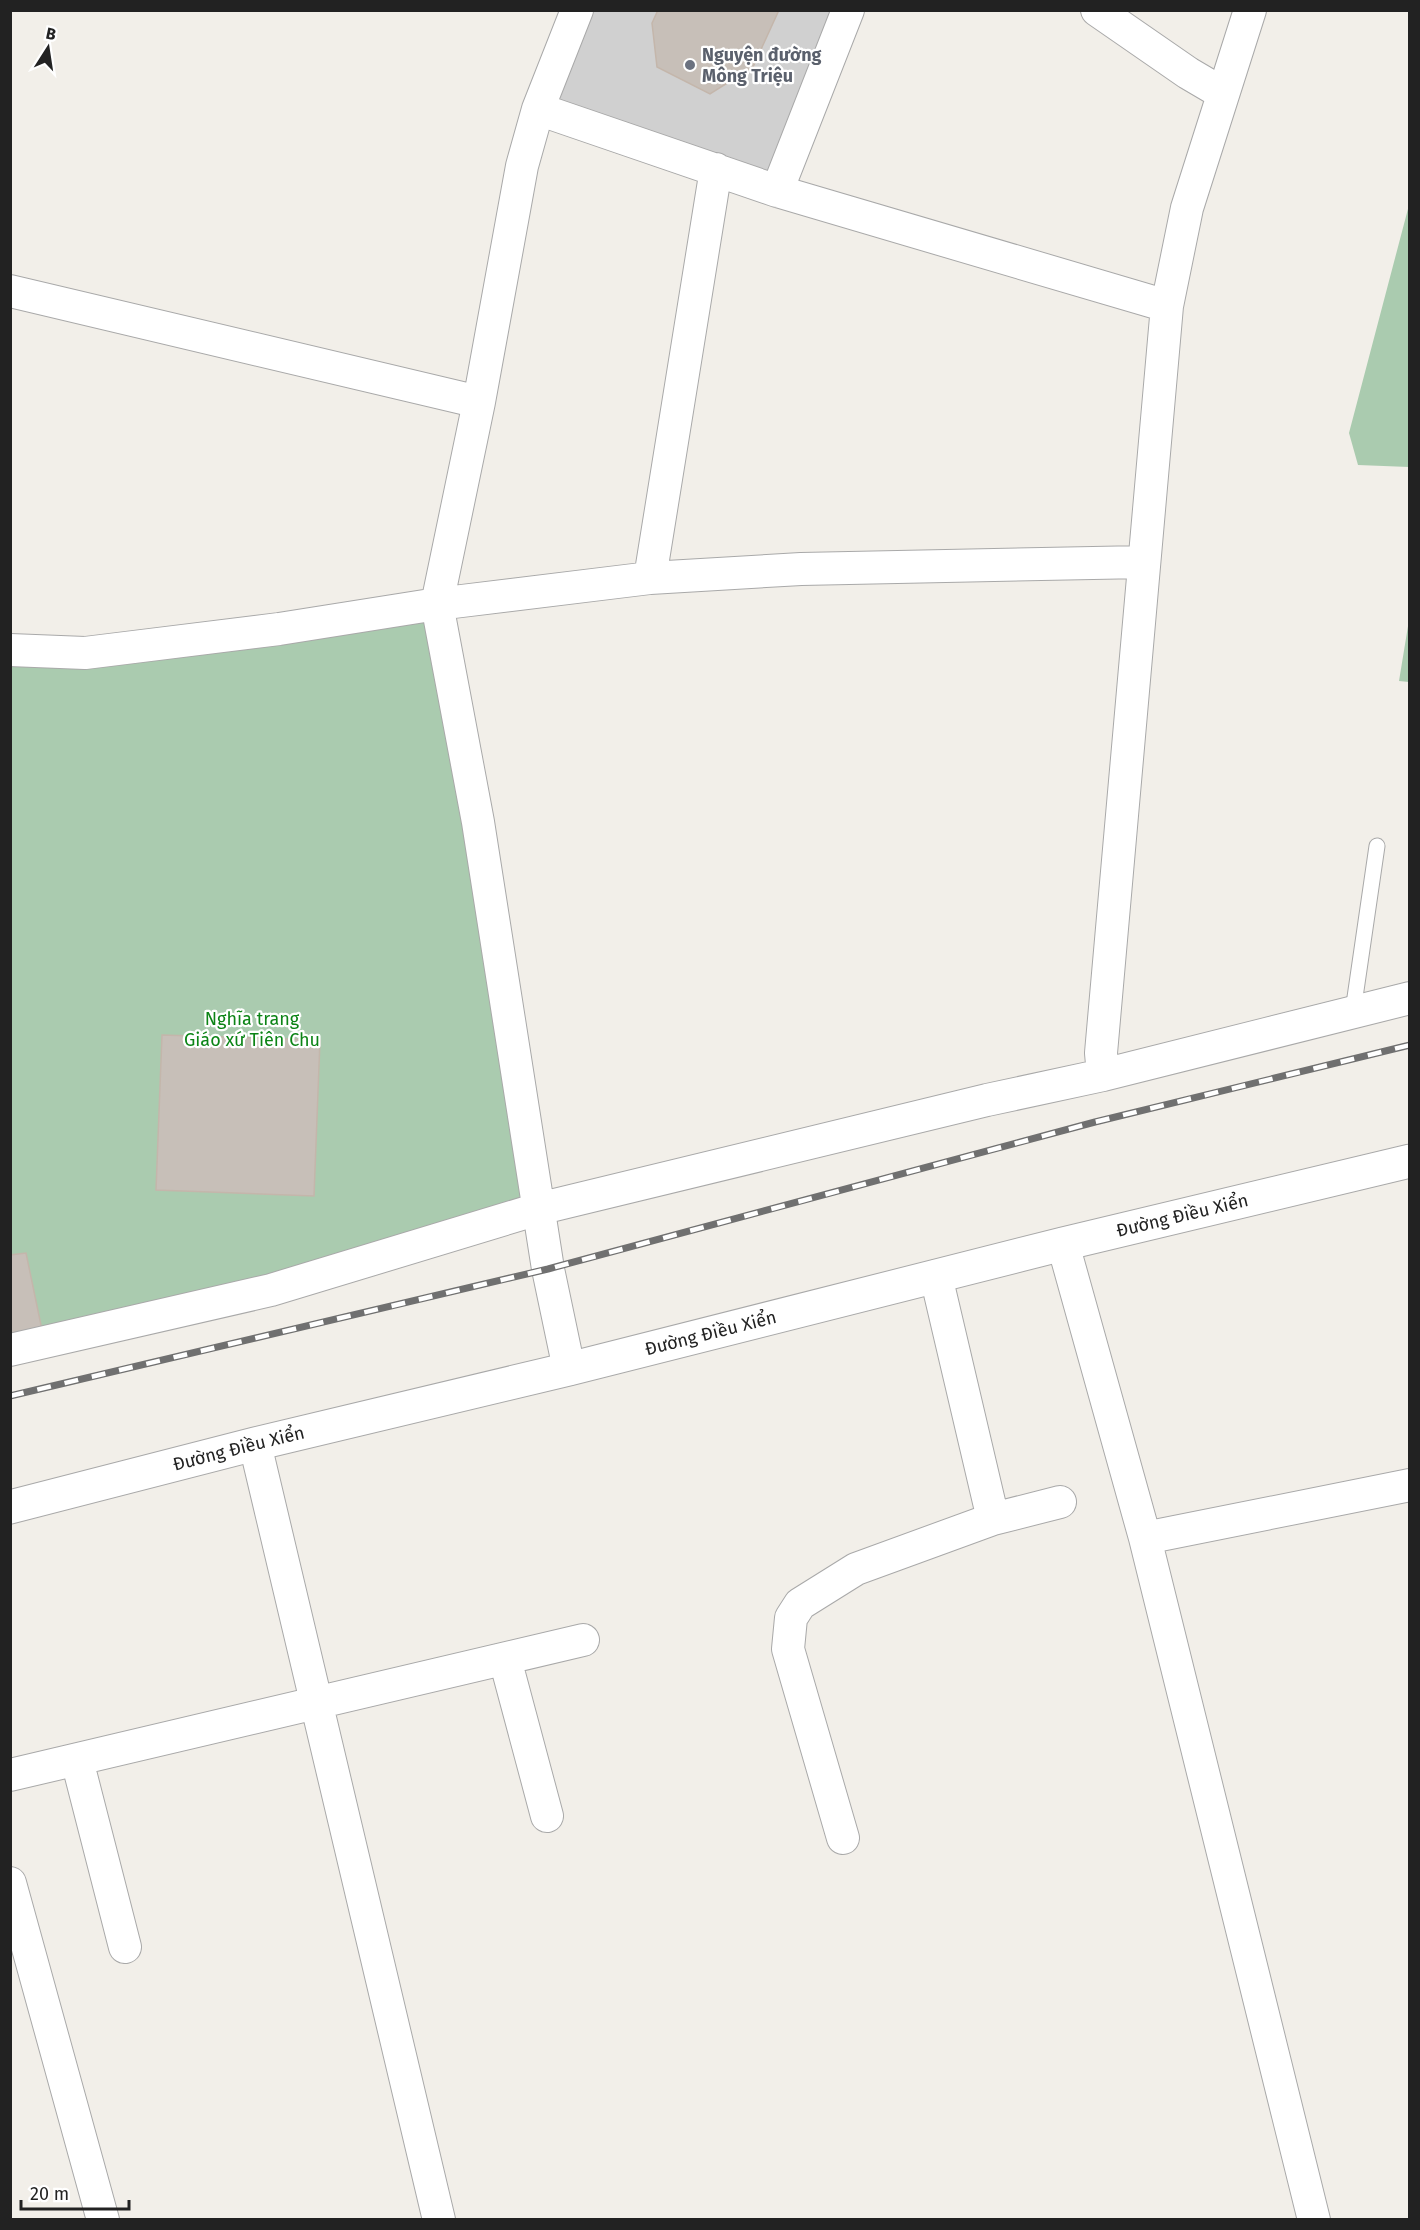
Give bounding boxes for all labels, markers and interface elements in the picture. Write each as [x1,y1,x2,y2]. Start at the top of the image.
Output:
north arrow [18,18,78,78]
text: B [44,23,58,44]
place label: Nguyện đường Mông Triệu [702,44,822,87]
marker: Nguyện đường Mông Triệu [683,58,697,72]
park label: Nghĩa trang Giáo xứ Tiên Chu [184,1008,320,1051]
street label: Đường Điều Xiển [1114,1189,1250,1242]
street label: Đường Điều Xiển [643,1306,779,1360]
street label: Đường Điều Xiển [171,1422,307,1476]
scale bar [21,2173,129,2211]
text: 20 m [30,2183,69,2205]

